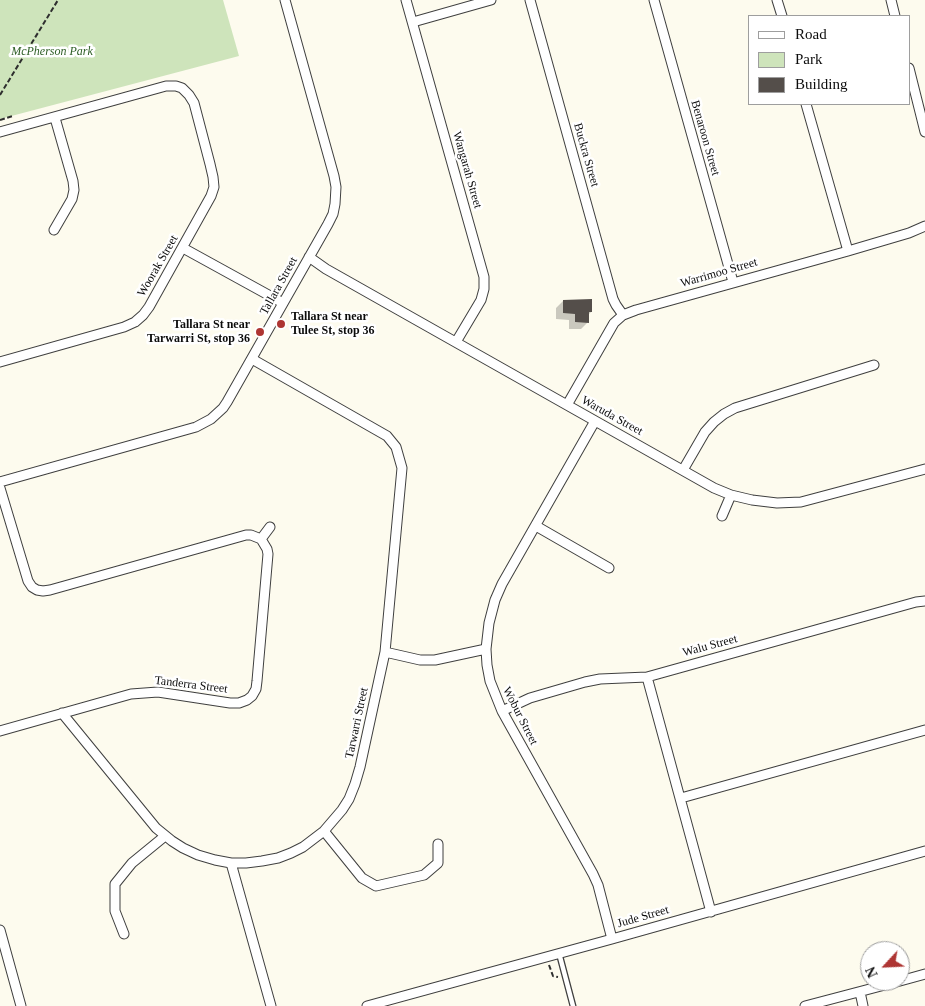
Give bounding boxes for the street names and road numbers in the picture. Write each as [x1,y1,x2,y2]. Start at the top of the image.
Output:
street label: Benaroon Street [687,99,723,177]
street label: Buckra Street [570,121,602,189]
street label: Wangarah Street [449,130,485,210]
street label: Woorak Street [135,233,181,299]
street label: Tallara Street [257,254,301,318]
street label: Warrimoo Street [679,255,759,291]
street label: Waruda Street [579,393,645,439]
street label: Walu Street [681,632,739,660]
street label: Tanderra Street [154,673,228,697]
street label: Wobur Street [499,685,541,747]
street label: Tarwarri Street [342,686,372,760]
street label: Jude Street [616,903,670,931]

